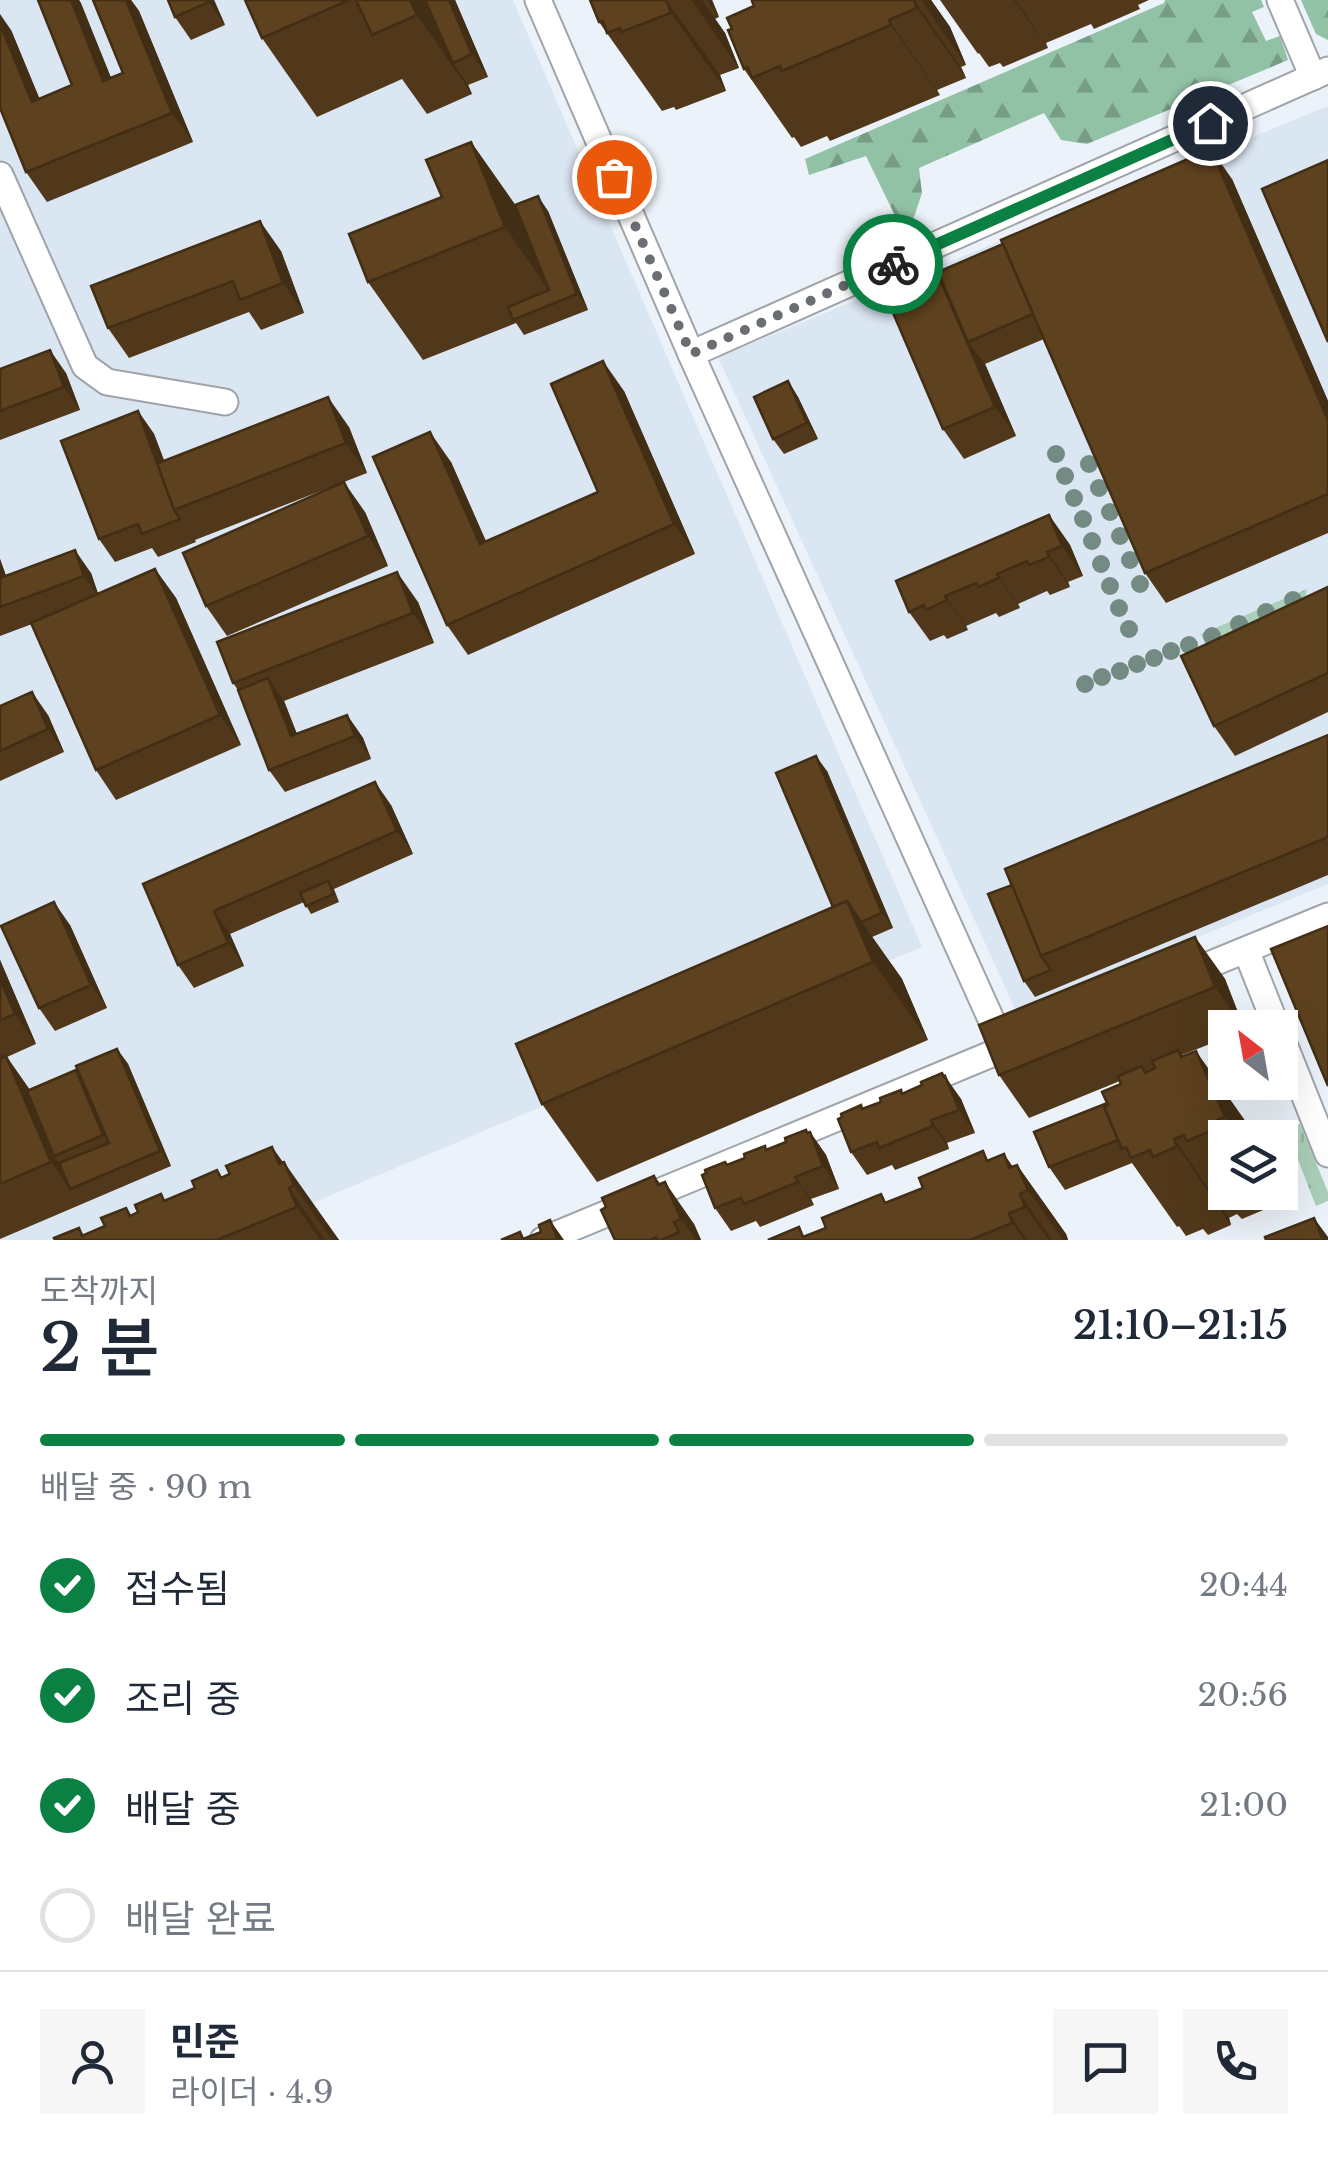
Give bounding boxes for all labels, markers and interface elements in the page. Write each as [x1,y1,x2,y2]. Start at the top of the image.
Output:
pin [1168,81,1253,166]
icon: home [1183,96,1238,151]
pin [572,135,657,220]
icon: bag [587,150,642,205]
courier [843,214,943,314]
icon: bike [866,237,921,292]
north arrow [1208,1010,1298,1100]
map controls [1208,1010,1298,1210]
button: layers [1208,1120,1298,1210]
text: 도착까지 [40,1271,158,1311]
text: 21:10–21:15 [1073,1302,1288,1349]
text: 2 분 [40,1308,159,1389]
text: 배달 중 · 90 m [40,1467,252,1507]
icon: check [40,1558,95,1613]
text: 접수됨 [125,1565,230,1612]
text: 20:44 [1199,1565,1288,1605]
icon: check [40,1668,95,1723]
text: 조리 중 [125,1675,241,1722]
text: 20:56 [1198,1675,1288,1715]
icon: check [40,1778,95,1833]
text: 배달 중 [125,1785,241,1832]
text: 21:00 [1199,1785,1288,1825]
text: 배달 완료 [125,1895,276,1942]
button: person [40,2009,145,2114]
button: chat [1053,2009,1158,2114]
button: phone [1183,2009,1288,2114]
text: 민준 [170,2018,240,2065]
text: 라이더 · 4.9 [170,2072,334,2112]

